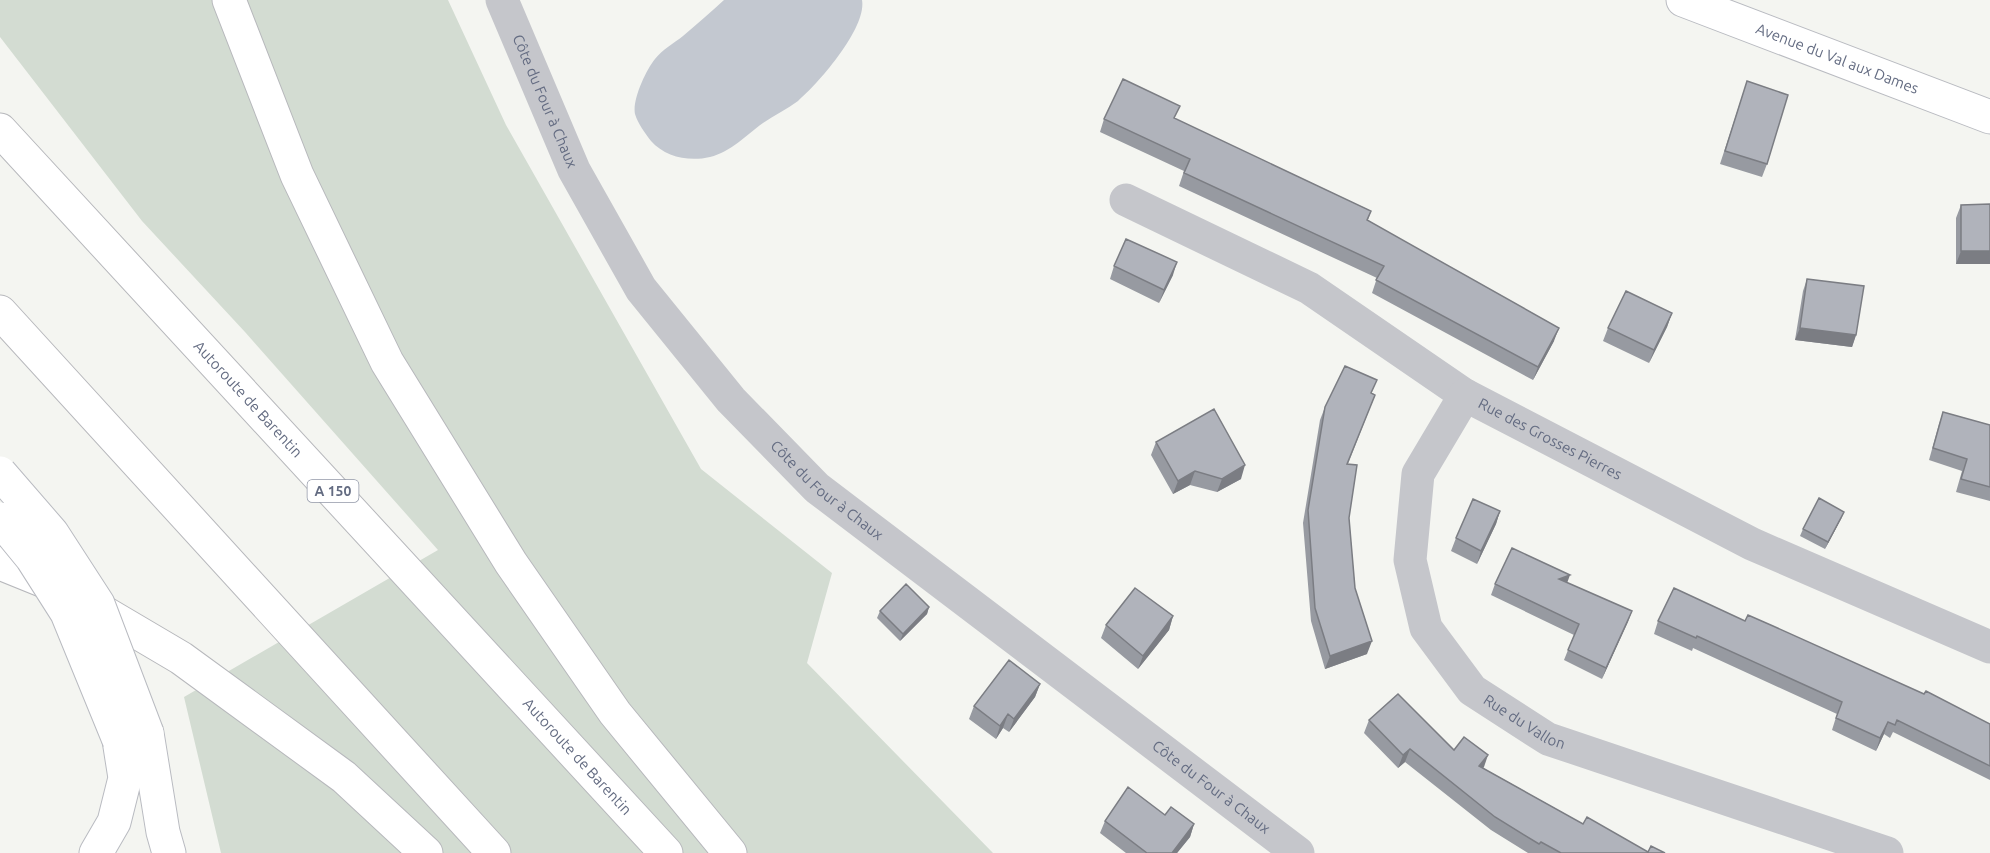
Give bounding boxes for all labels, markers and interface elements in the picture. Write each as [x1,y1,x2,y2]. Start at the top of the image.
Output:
street label: Avenue du Val aux Dames [1754,20,1921,97]
street label: Côte du Four à Chaux [510,32,581,171]
street label: Autoroute de Barentin [191,337,306,461]
street label: Rue des Grosses Pierres [1476,394,1625,483]
street label: Côte du Four à Chaux [767,437,887,543]
road number: A 150 [308,480,358,502]
street label: Rue du Vallon [1481,691,1568,752]
street label: Autoroute de Barentin [520,695,635,818]
street label: Côte du Four à Chaux [1149,737,1274,837]

